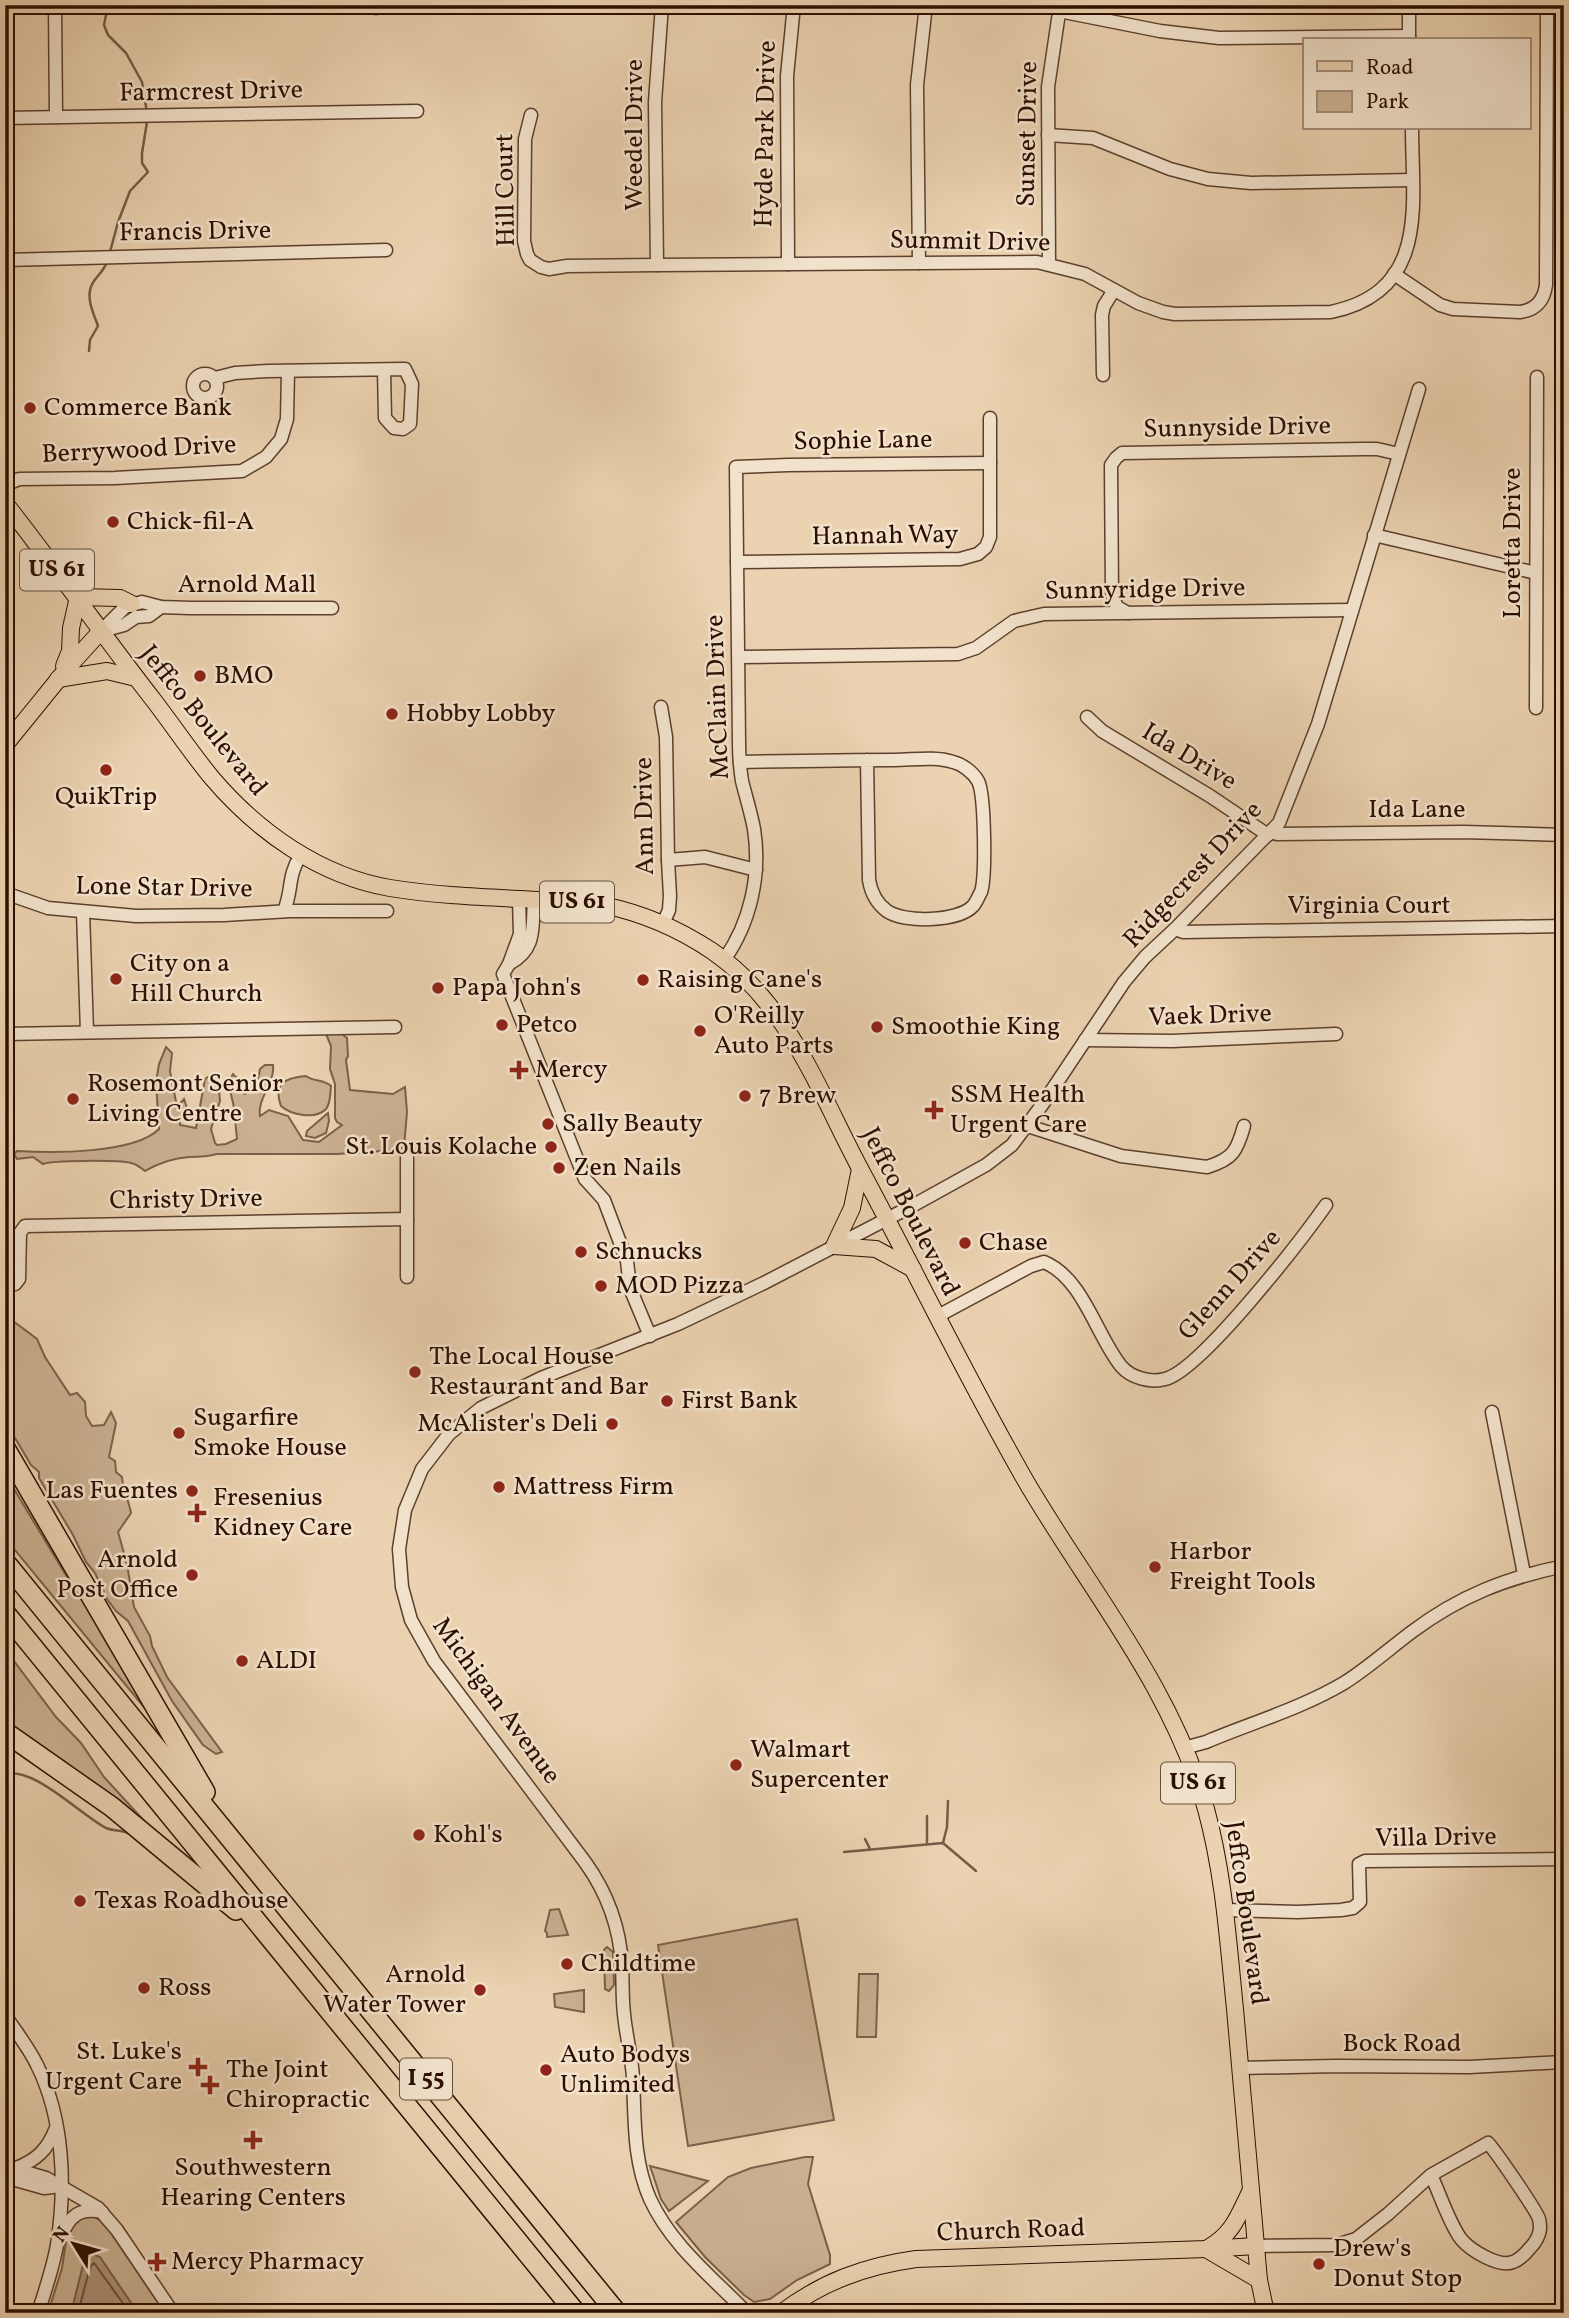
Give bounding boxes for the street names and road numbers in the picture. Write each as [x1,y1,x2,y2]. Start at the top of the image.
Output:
street label: Hyde Park Drive [746,40,786,228]
street label: Weedel Drive [617,59,653,211]
street label: Sunset Drive [1009,61,1047,207]
street label: Farmcrest Drive [119,72,303,112]
street label: Hill Court [487,133,525,247]
street label: Francis Drive [118,213,272,251]
street label: Summit Drive [889,223,1051,261]
street label: Sunnyside Drive [1143,408,1331,448]
street label: Sophie Lane [793,422,933,460]
street label: Berrywood Drive [41,427,237,473]
street label: Loretta Drive [1495,467,1531,619]
street label: Hannah Way [811,517,959,555]
road number: US 61 [20,550,94,590]
street label: Arnold Mall [178,567,316,603]
street label: Sunnyridge Drive [1044,570,1246,610]
street label: McClain Drive [697,614,739,780]
street label: Jeffco Boulevard [131,638,275,804]
street label: Ida Drive [1135,714,1243,800]
street label: Ann Drive [626,757,664,875]
street label: Ida Lane [1368,792,1466,828]
street label: Ridgecrest Drive [1115,793,1271,957]
street label: Lone Star Drive [75,868,253,908]
road number: US 61 [540,882,614,922]
street label: Virginia Court [1287,888,1451,924]
street label: Vaek Drive [1148,996,1272,1036]
street label: Jeffco Boulevard [852,1121,968,1303]
street label: Christy Drive [109,1181,263,1219]
street label: Glenn Drive [1170,1221,1290,1349]
street label: Michigan Avenue [423,1610,569,1792]
road number: US 61 [1161,1763,1235,1804]
street label: Jeffco Boulevard [1215,1819,1277,2007]
street label: Villa Drive [1375,1819,1497,1857]
street label: Bock Road [1342,2026,1462,2062]
road number: I 55 [400,2058,452,2100]
street label: Church Road [936,2210,1086,2252]

